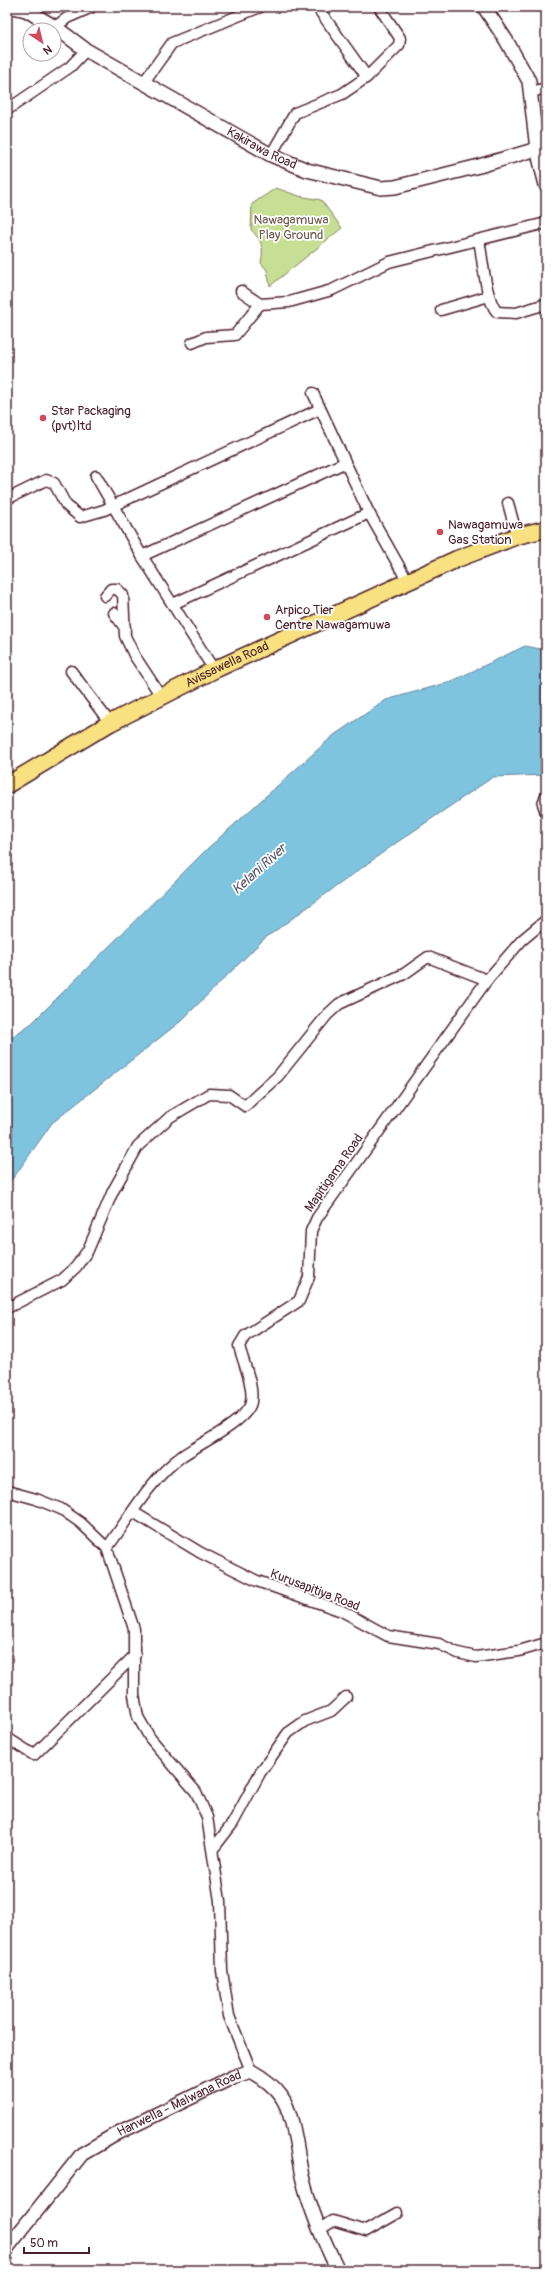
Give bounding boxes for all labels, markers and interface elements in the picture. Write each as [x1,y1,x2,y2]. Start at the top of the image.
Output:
north arrow [22,22,62,62]
text: N [40,42,54,58]
street label: Kakirawa Road [224,123,299,173]
park label: Nawagamuwa Play Ground [253,212,329,243]
place label: Star Packaging (pvt)ltd [51,403,131,434]
marker: Star Packaging (pvt)ltd [38,413,48,423]
place label: Nawagamuwa Gas Station [448,517,523,548]
marker: Nawagamuwa Gas Station [435,527,445,537]
place label: Arpico Tier Centre Nawagamuwa [275,602,390,633]
marker: Arpico Tier Centre Nawagamuwa [262,612,272,622]
street label: Avissawella Road [182,638,271,691]
water label: Kelani River [228,839,291,898]
street label: Mapitigama Road [301,1131,367,1215]
street label: Kurusapitiya Road [268,1566,362,1614]
street label: Hanwella - Malwana Road [115,2067,243,2140]
scale bar [24,2229,89,2255]
text: 50 m [30,2236,58,2251]

